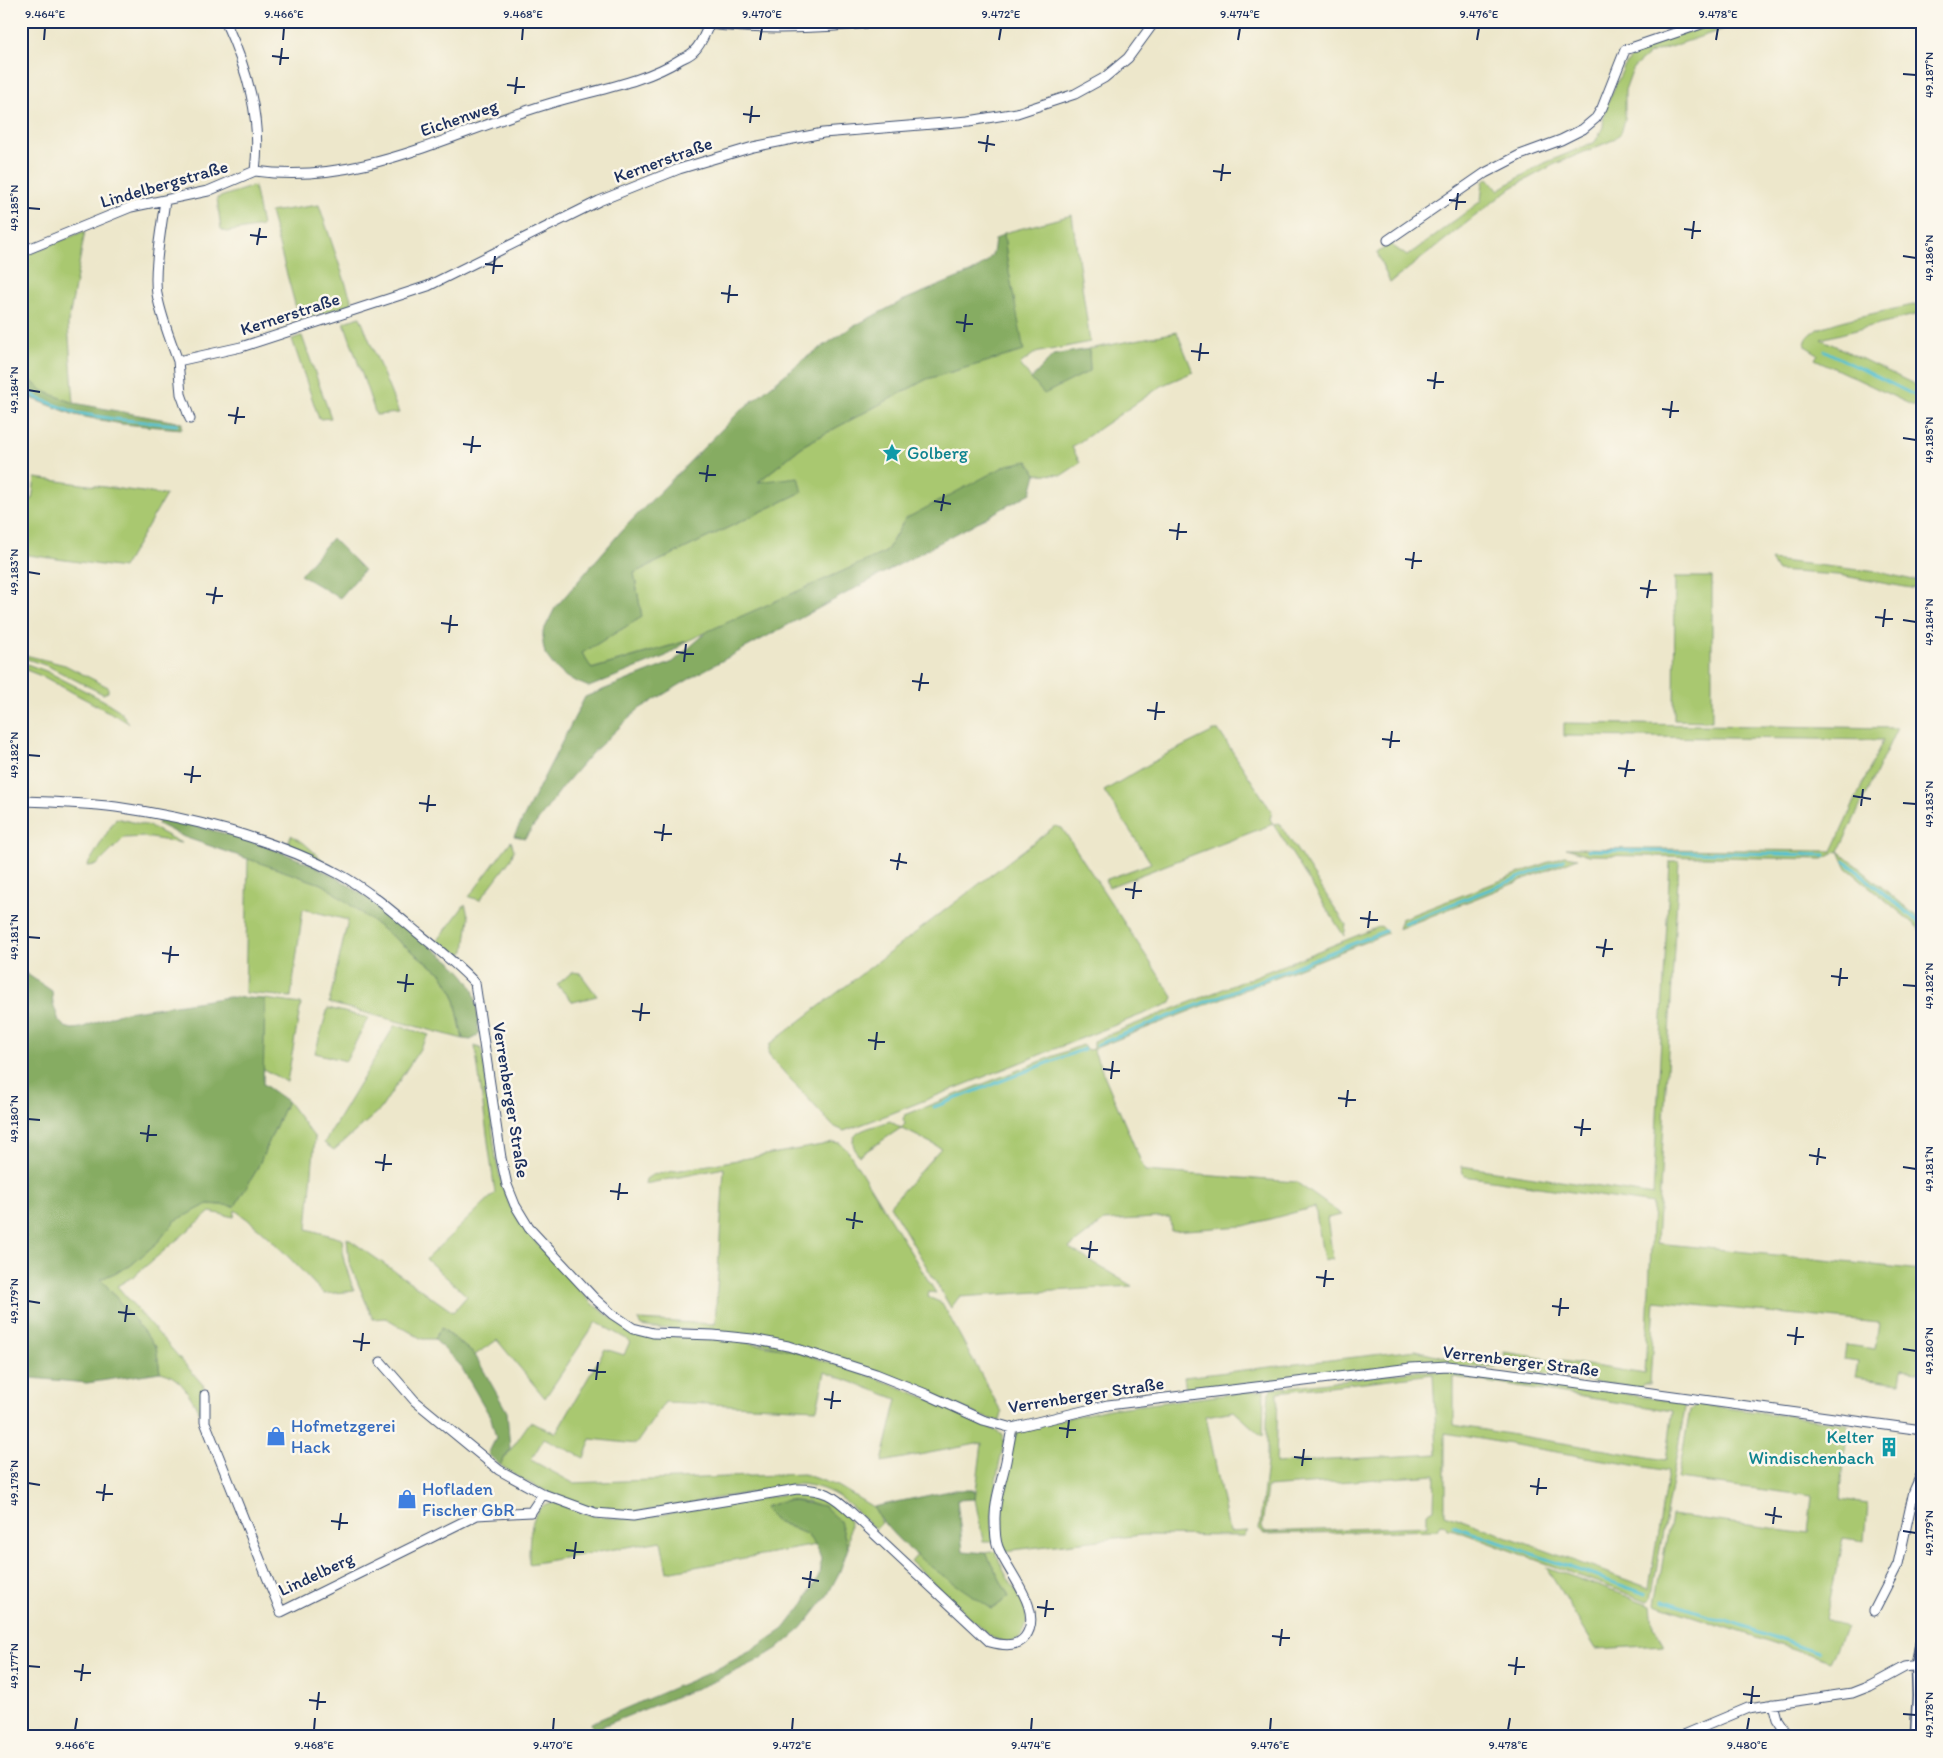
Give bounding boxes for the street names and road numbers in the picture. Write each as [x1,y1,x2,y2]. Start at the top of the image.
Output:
street label: Eichenweg [417,94,502,142]
street label: Kernerstraße [611,132,715,188]
street label: Lindelbergstraße [97,155,231,213]
street label: Kernerstraße [237,288,343,340]
street label: Verrenberger Straße [488,1020,534,1180]
street label: Verrenberger Straße [1441,1340,1601,1382]
street label: Verrenberger Straße [1006,1372,1166,1418]
street label: Lindelberg [275,1547,358,1601]

